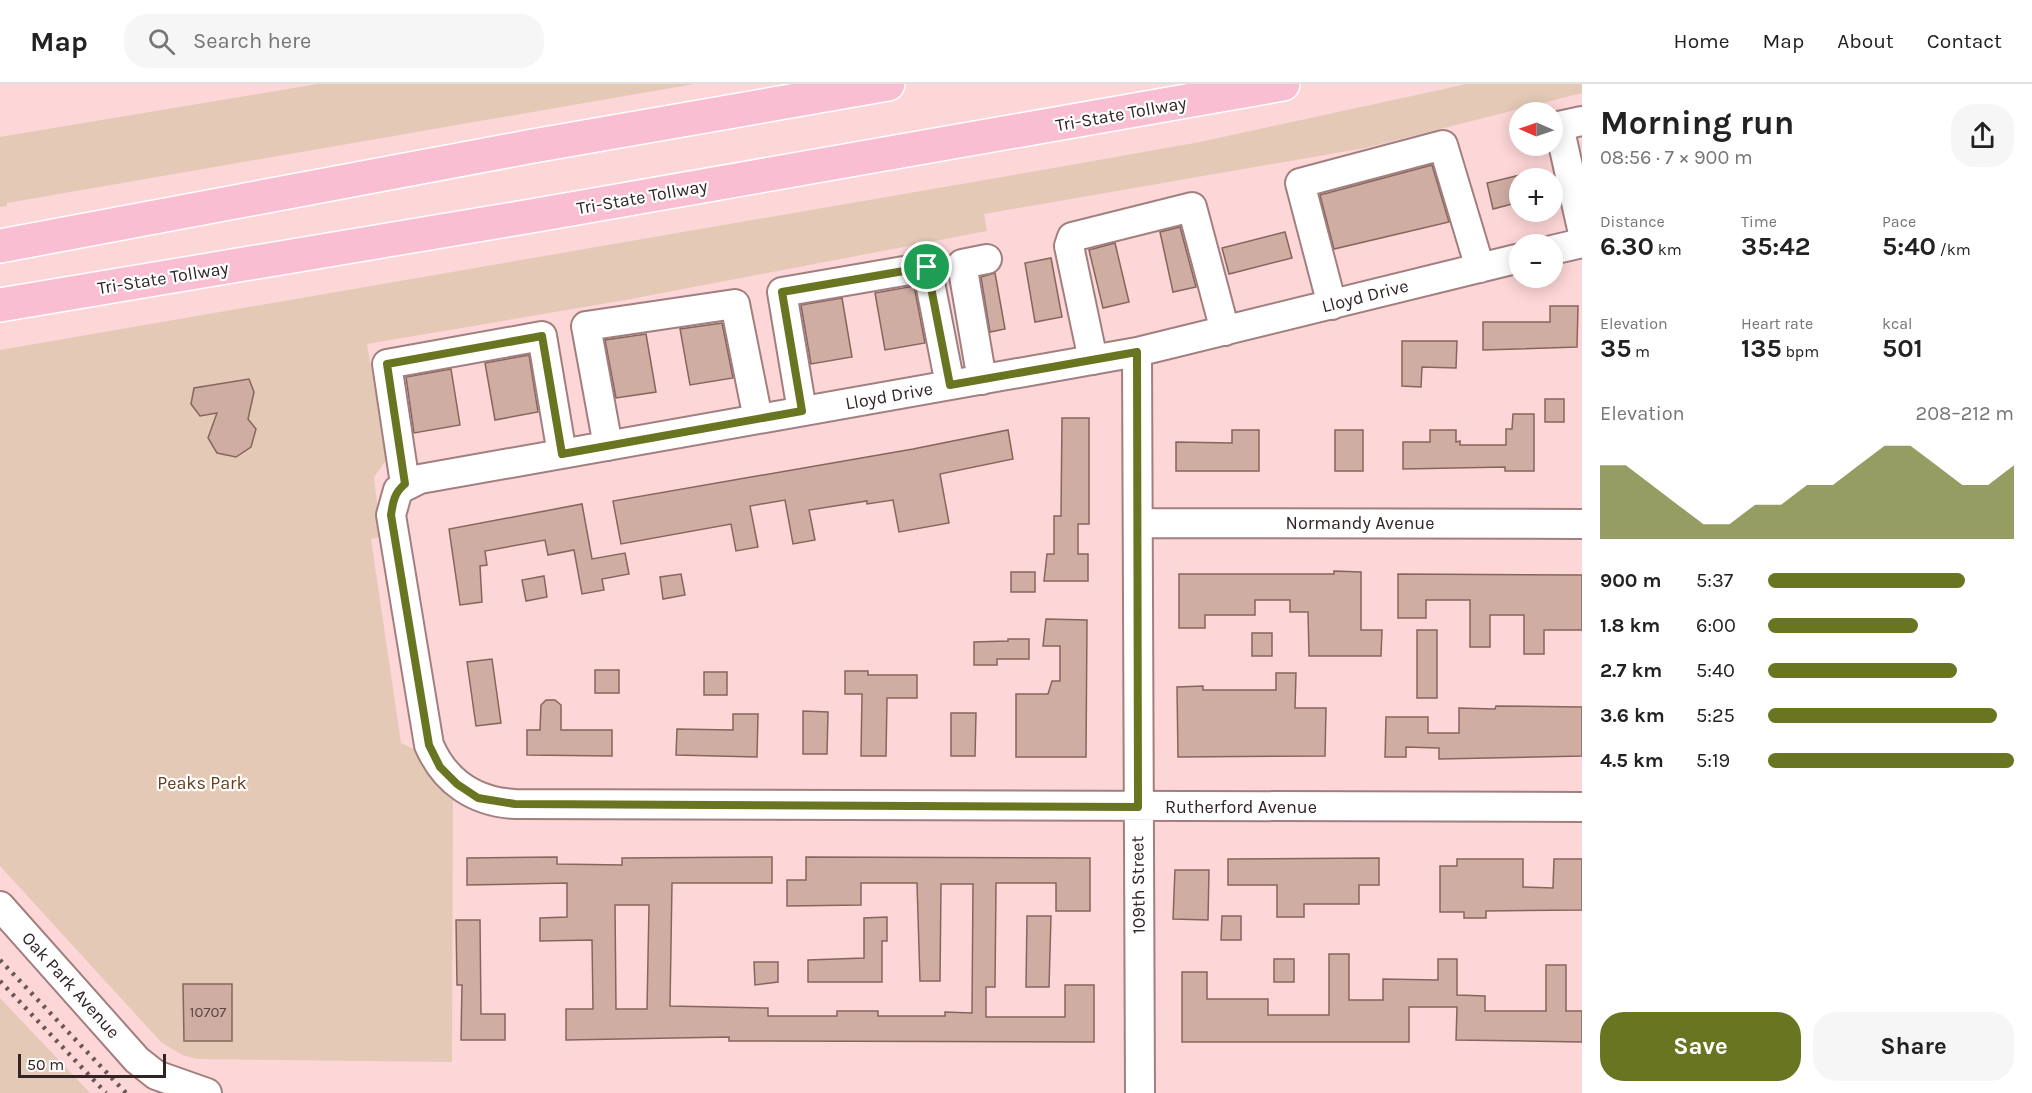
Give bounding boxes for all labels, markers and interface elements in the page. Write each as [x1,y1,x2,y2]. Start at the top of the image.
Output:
search box [124,14,544,68]
text: Map [30,25,88,58]
icon: search [145,25,178,58]
text: Search here [193,28,311,54]
text: Home [1674,29,1730,53]
text: Map [1763,29,1804,53]
text: About [1837,29,1894,53]
text: Contact [1927,29,2002,53]
street label: Tri-State Tollway [1054,92,1189,136]
north arrow [1509,102,1563,156]
map controls [1509,102,1563,288]
text: Morning run [1600,104,1794,142]
button: share [1951,104,2014,167]
text: 08:56 · 7 × 900 m [1600,146,1753,169]
button: + [1509,168,1563,222]
street label: Tri-State Tollway [575,175,710,219]
text: Distance [1600,212,1665,231]
text: Time [1741,212,1777,231]
text: Pace [1882,212,1916,231]
text: 6.30 [1600,231,1654,262]
text: 35:42 [1741,231,1811,262]
text: 5:40 [1882,231,1936,262]
button: − [1509,234,1563,288]
text: km [1654,240,1682,259]
text: /km [1936,240,1971,259]
pin [901,241,952,292]
icon: arrive [910,250,943,283]
street label: Tri-State Tollway [96,257,231,299]
street label: Lloyd Drive [1319,275,1411,317]
text: Elevation [1600,314,1668,333]
text: Heart rate [1741,314,1813,333]
text: kcal [1882,314,1913,333]
text: 35 [1600,333,1631,364]
text: 135 [1741,333,1782,364]
text: 501 [1882,333,1923,364]
text: m [1631,342,1650,361]
text: bpm [1782,342,1819,361]
street label: Lloyd Drive [843,377,935,415]
text: Elevation [1600,402,1685,425]
text: 208–212 m [1916,402,2014,425]
street label: Normandy Avenue [1286,512,1434,534]
text: 900 m [1600,569,1662,592]
text: 5:37 [1696,569,1733,592]
text: 1.8 km [1600,614,1660,637]
text: 6:00 [1696,614,1736,637]
text: 2.7 km [1600,659,1662,682]
text: 5:40 [1696,659,1735,682]
text: 3.6 km [1600,704,1665,727]
text: 5:25 [1696,704,1735,727]
text: 4.5 km [1600,749,1664,772]
text: 5:19 [1696,749,1730,772]
park label: Peaks Park [157,772,247,794]
street label: Rutherford Avenue [1165,796,1317,818]
street label: 109th Street [1126,835,1150,934]
street label: Oak Park Avenue [17,927,125,1043]
house number: 10707 [190,1003,226,1021]
button: Save [1600,1012,1801,1081]
button: Share [1813,1012,2014,1081]
scale bar [18,1051,166,1078]
text: 50 m [27,1055,64,1074]

